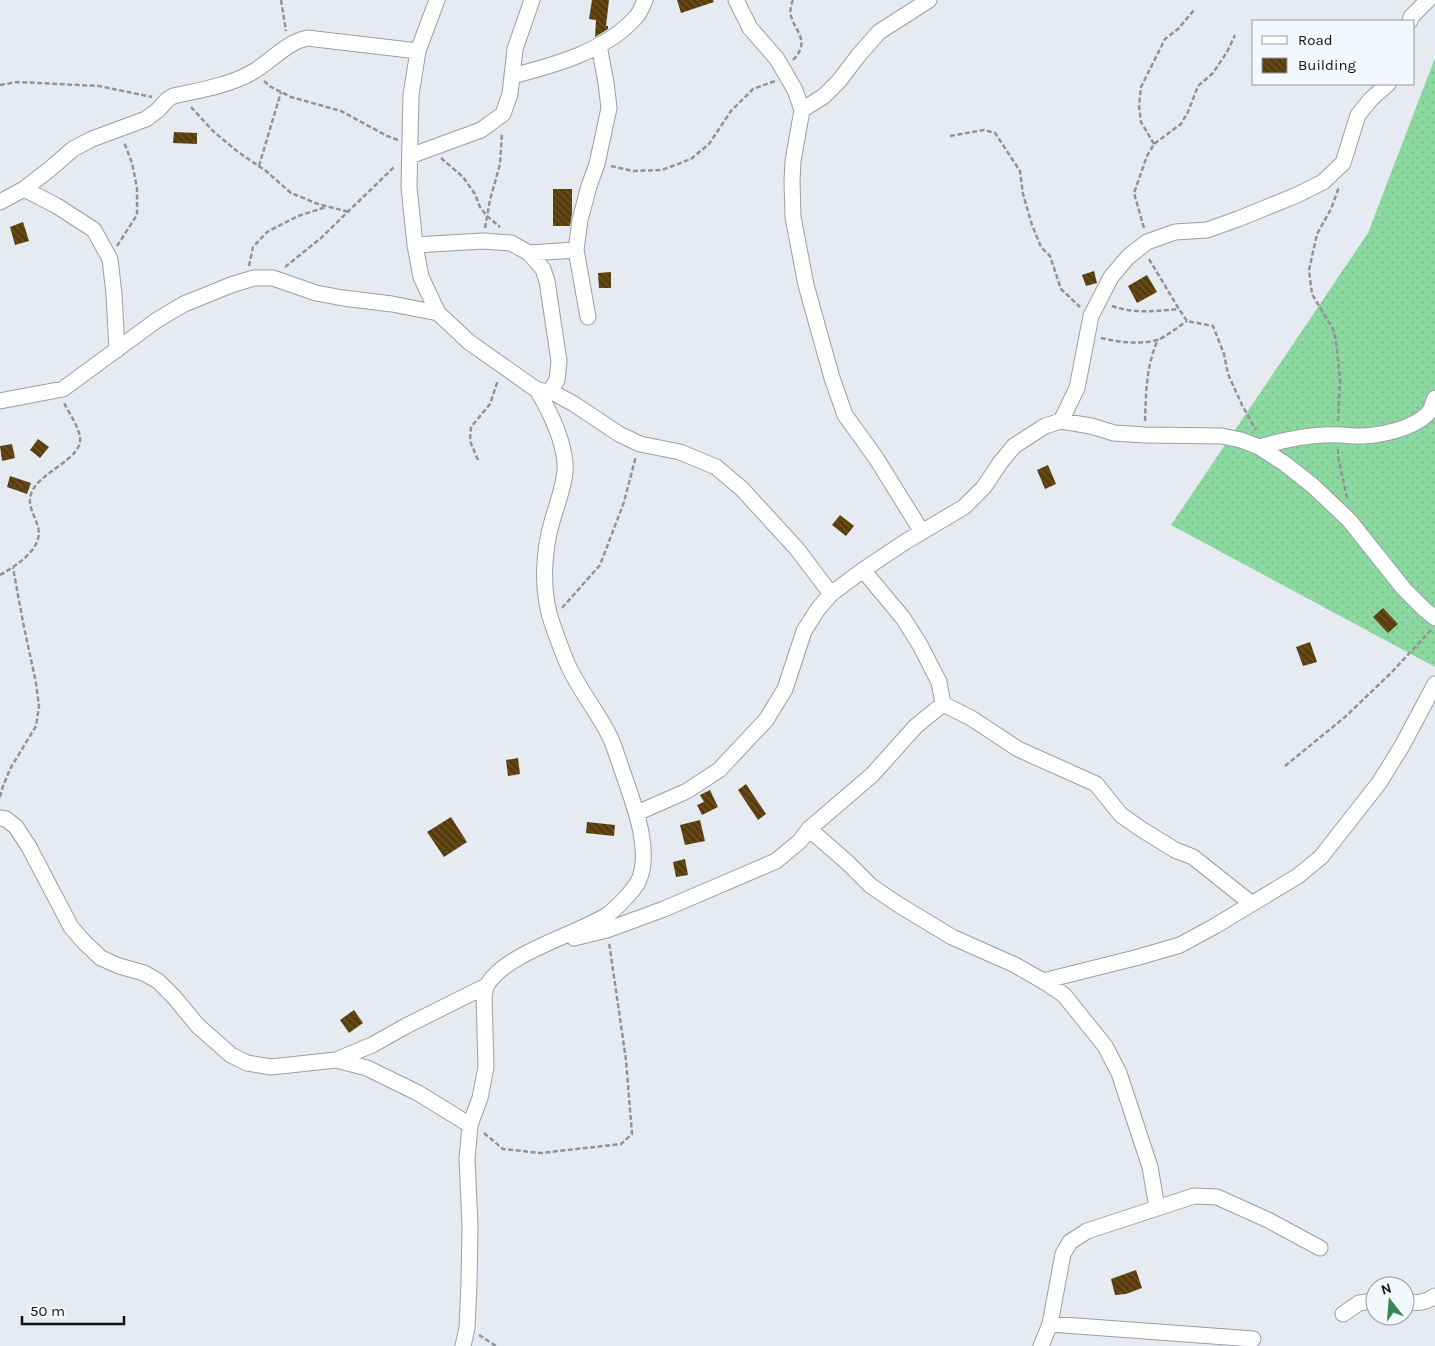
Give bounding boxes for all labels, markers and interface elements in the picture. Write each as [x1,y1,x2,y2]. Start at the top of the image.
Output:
legend [1252,20,1415,85]
text: Road [1298,31,1333,49]
text: Building [1298,56,1356,74]
north arrow [1365,1276,1415,1326]
text: N [1379,1279,1394,1299]
scale bar [22,1294,125,1326]
text: 50 m [30,1302,65,1320]

